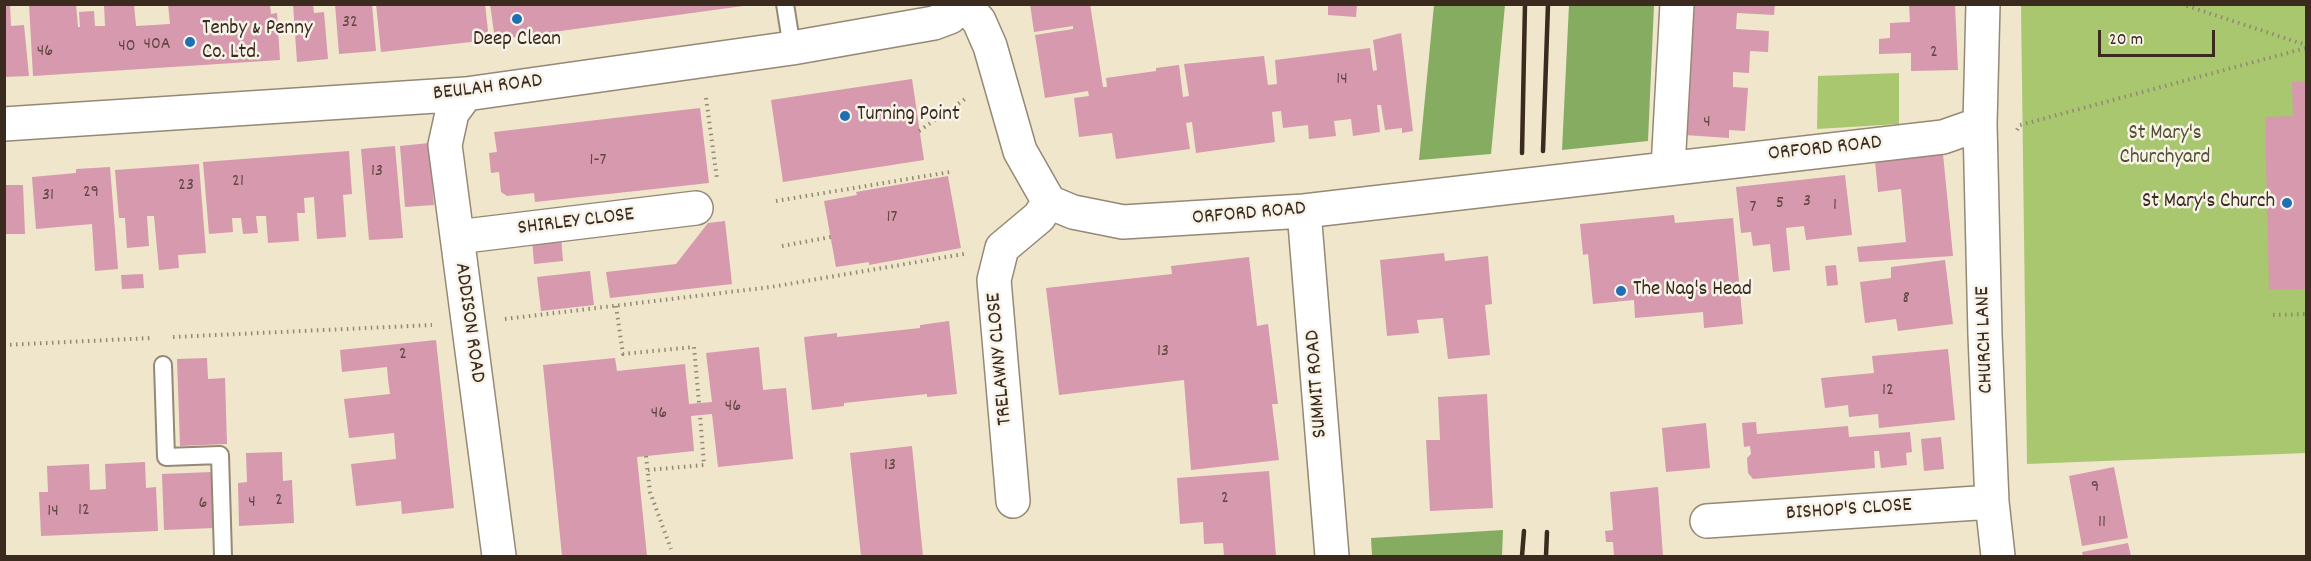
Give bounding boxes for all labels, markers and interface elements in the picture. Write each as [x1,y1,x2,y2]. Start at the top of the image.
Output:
marker: Deep Clean [510,12,524,26]
house number: 32 [342,13,358,35]
place label: Tenby & Penny Co. Ltd. [202,17,312,67]
scale bar [2101,18,2218,56]
place label: Deep Clean [473,28,561,54]
text: 20 m [2109,28,2143,53]
house number: 40A [143,35,171,57]
marker: Tenby & Penny Co. Ltd. [183,35,197,49]
house number: 40 [118,37,136,59]
house number: 46 [37,42,53,64]
house number: 2 [1930,43,1938,65]
street label: BEULAH ROAD [432,70,544,108]
house number: 14 [1336,70,1348,92]
place label: Turning Point [857,103,960,129]
marker: Turning Point [838,109,852,123]
house number: 4 [1703,113,1711,135]
park label: St Mary's Churchyard [2120,122,2210,172]
street label: ORFORD ROAD [1767,132,1883,168]
house number: 1-7 [590,151,606,173]
house number: 13 [371,162,383,184]
house number: 21 [232,172,244,194]
house number: 23 [178,176,194,198]
house number: 29 [83,183,99,205]
house number: 31 [42,186,54,208]
place label: St Mary's Church [2142,190,2275,216]
house number: 3 [1803,192,1811,214]
house number: 5 [1776,194,1784,216]
house number: 1 [1833,196,1837,218]
marker: St Mary's Church [2280,196,2294,210]
street label: ORFORD ROAD [1191,197,1307,233]
house number: 7 [1750,198,1756,220]
street label: SHIRLEY CLOSE [516,203,636,243]
house number: 17 [887,208,897,230]
street label: ADDISON ROAD [447,261,489,385]
place label: The Nag's Head [1633,278,1752,304]
marker: The Nag's Head [1614,284,1628,298]
street label: CHURCH LANE [1972,286,2000,394]
house number: 8 [1902,289,1910,311]
street label: TRELAWNY CLOSE [983,292,1019,426]
street label: SUMMIT ROAD [1302,329,1334,439]
house number: 13 [1157,342,1169,364]
house number: 2 [399,345,407,367]
house number: 12 [1882,381,1894,403]
house number: 46 [725,397,741,419]
house number: 46 [651,404,667,426]
house number: 13 [884,456,896,478]
house number: 9 [2091,478,2099,500]
house number: 2 [1221,489,1229,511]
house number: 2 [275,491,283,513]
house number: 4 [248,493,256,515]
house number: 6 [199,494,207,516]
street label: BISHOP'S CLOSE [1785,494,1913,528]
house number: 12 [78,501,90,523]
house number: 14 [47,502,59,524]
house number: 11 [2098,513,2106,535]

